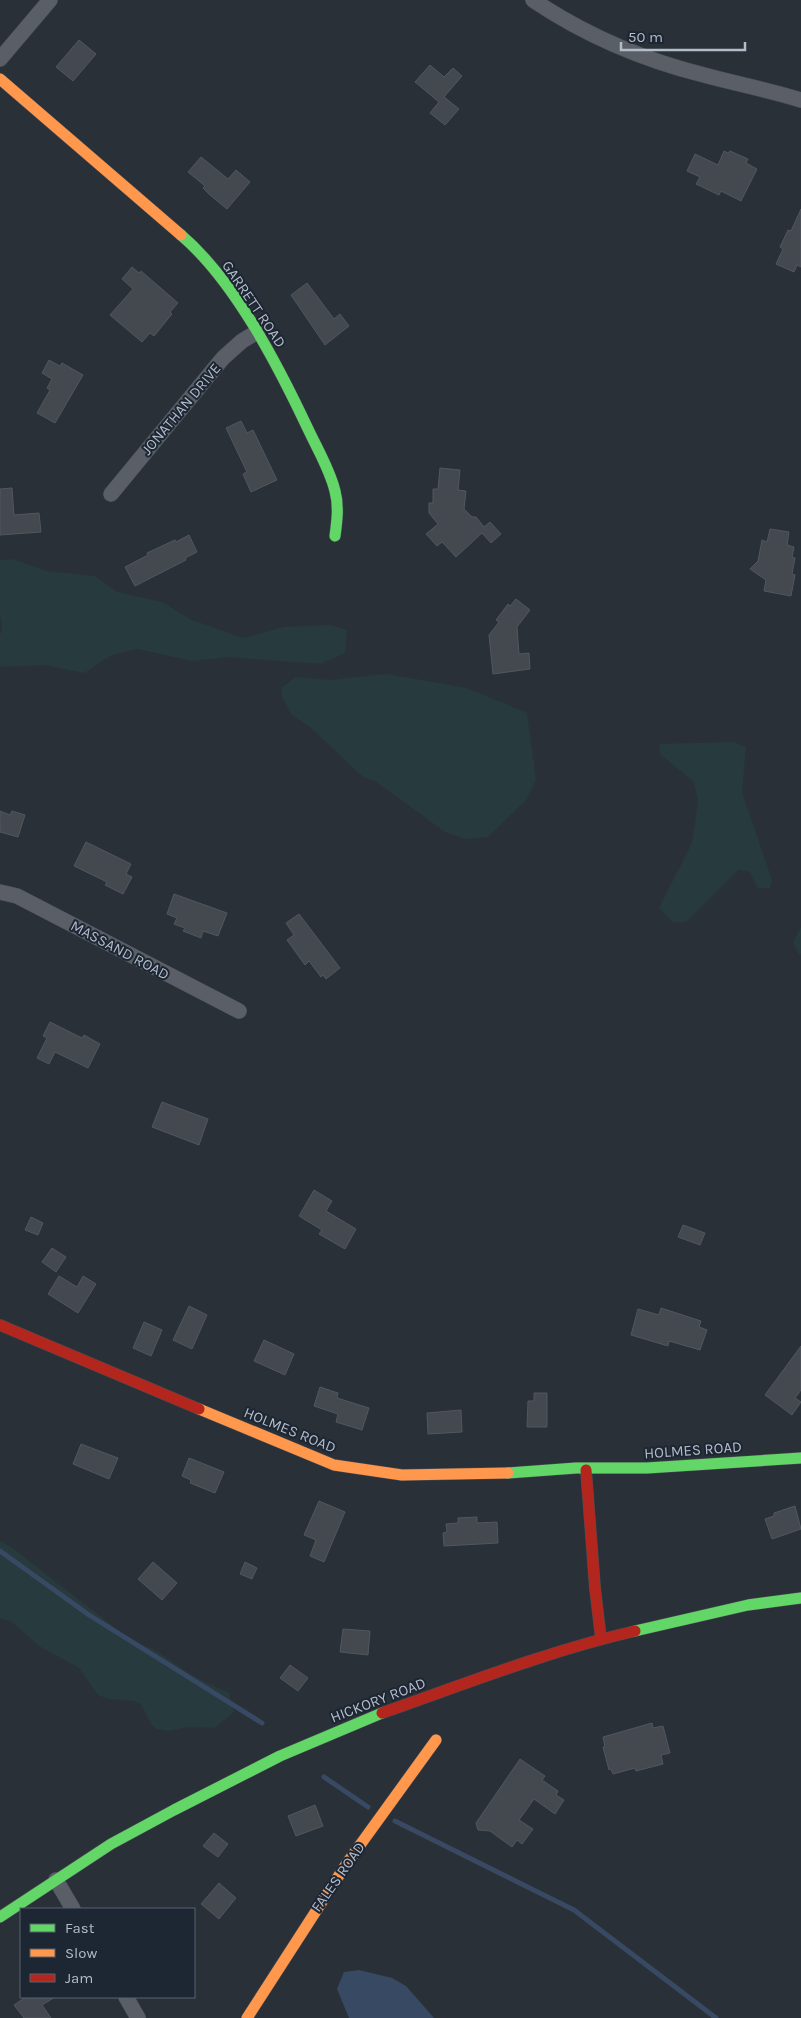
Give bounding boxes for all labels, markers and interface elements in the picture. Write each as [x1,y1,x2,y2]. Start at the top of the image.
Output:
scale bar [621,20,745,52]
text: 50 m [628,28,663,46]
street label: GARRETT ROAD [218,257,290,351]
street label: JONATHAN DRIVE [137,359,225,459]
street label: MASSAND ROAD [68,916,172,984]
street label: HOLMES ROAD [241,1403,339,1457]
street label: HOLMES ROAD [644,1438,742,1462]
street label: HICKORY ROAD [328,1674,428,1726]
street label: FALES ROAD [307,1839,369,1915]
legend [20,1908,195,1998]
text: Fast [65,1919,95,1937]
text: Slow [65,1944,97,1962]
text: Jam [65,1969,93,1987]

